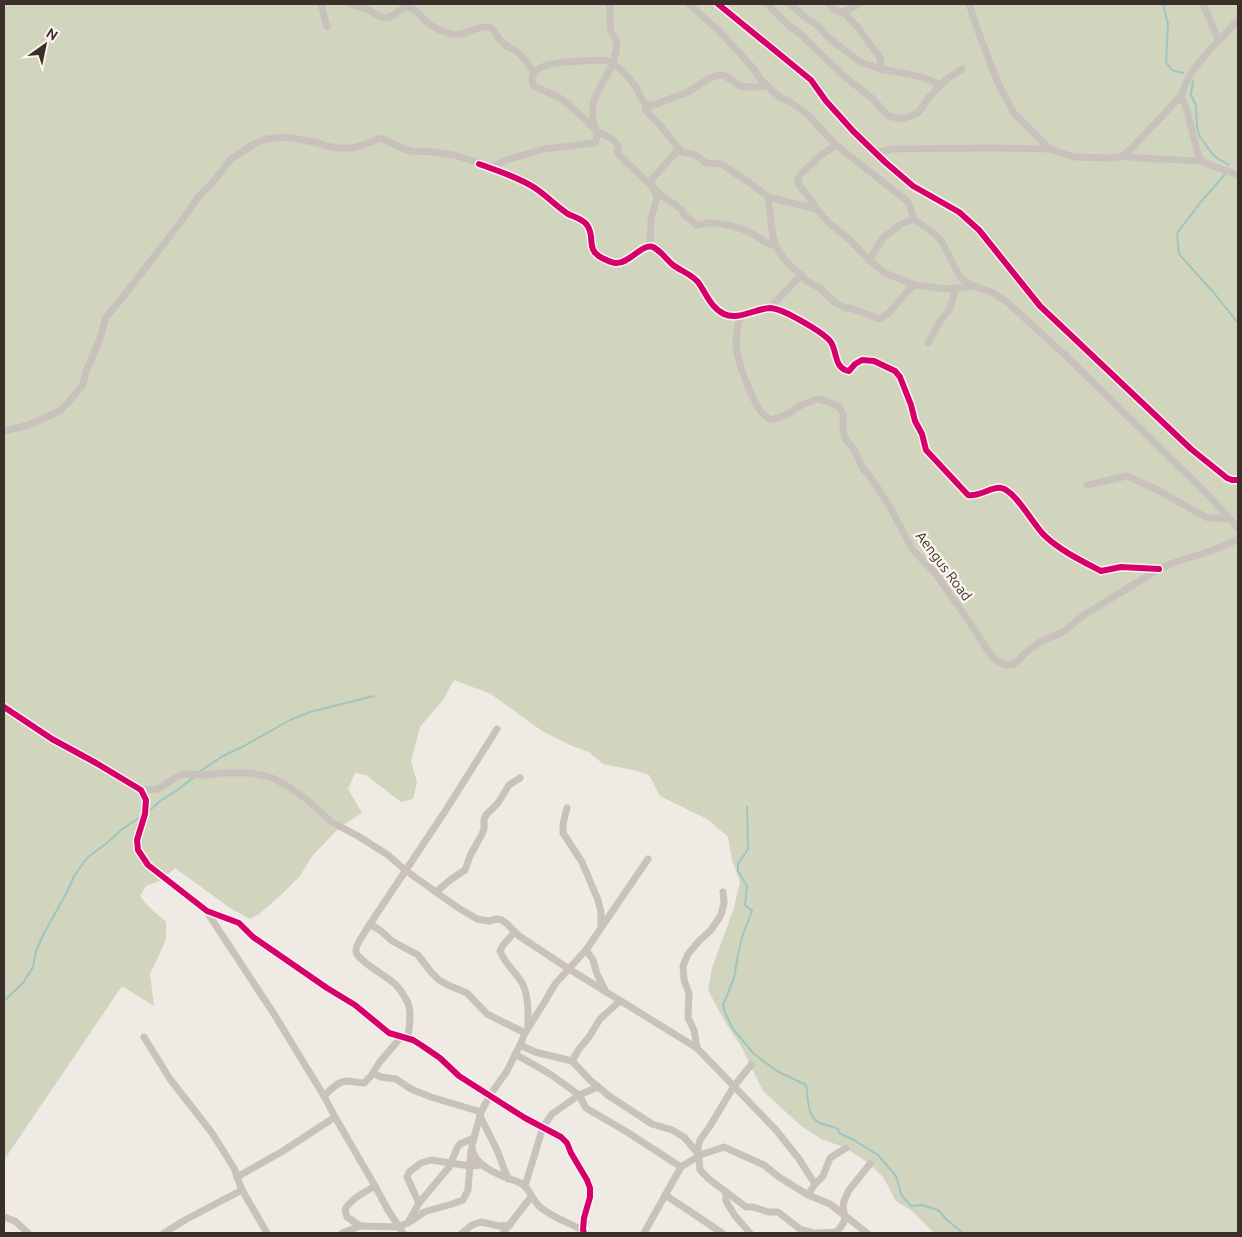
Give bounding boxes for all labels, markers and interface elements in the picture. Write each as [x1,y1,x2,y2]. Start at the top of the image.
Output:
north arrow [20,20,70,70]
text: N [43,25,61,44]
street label: Aengus Road [913,528,975,604]

